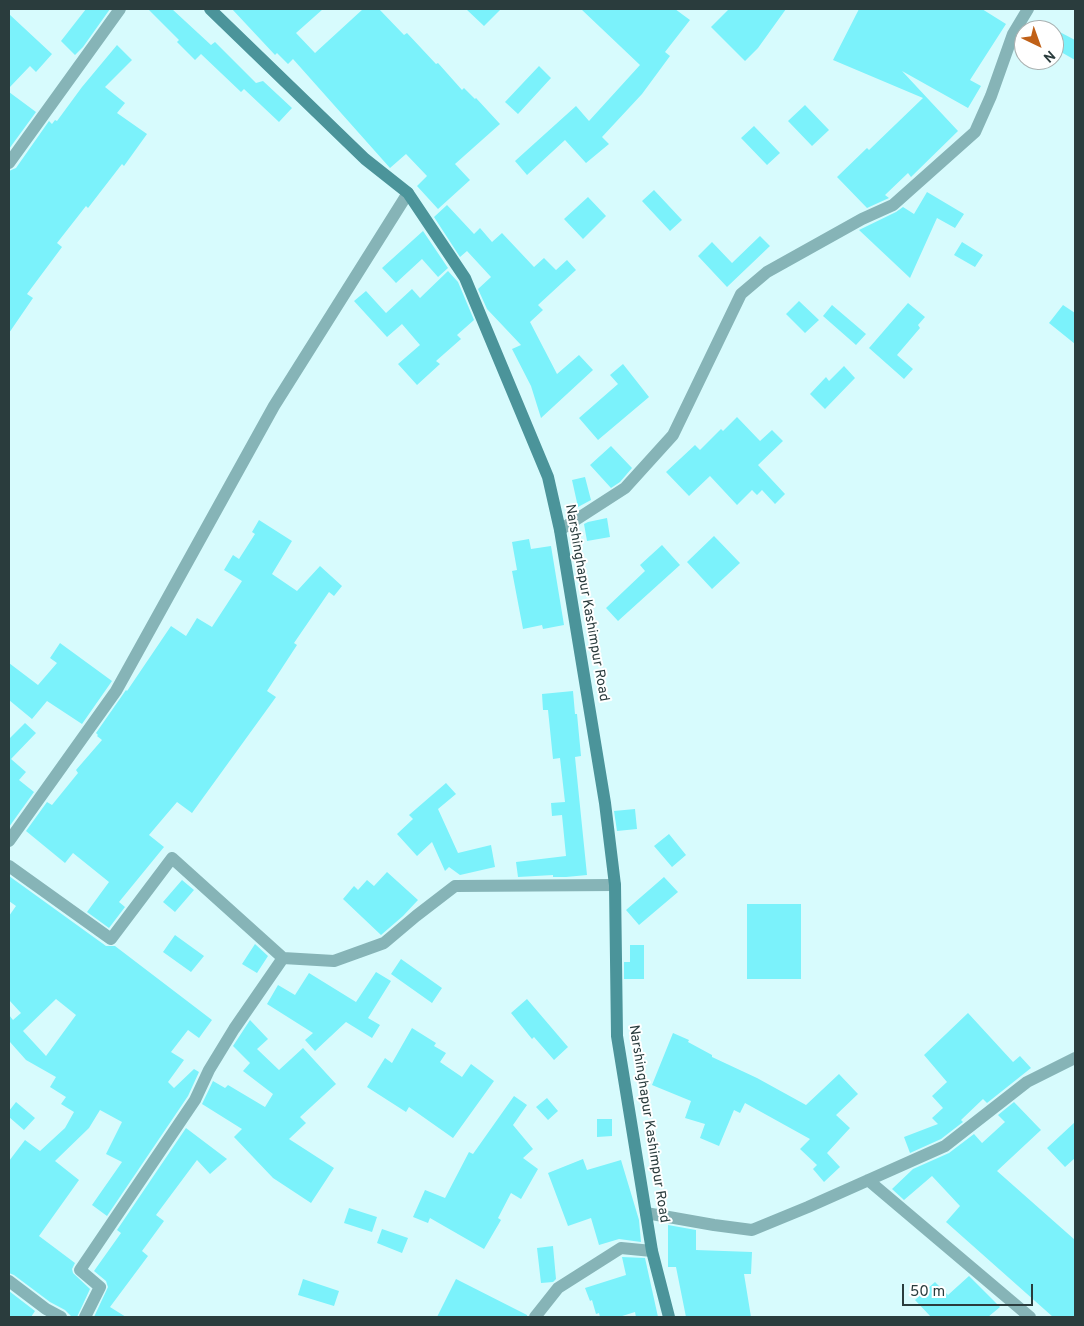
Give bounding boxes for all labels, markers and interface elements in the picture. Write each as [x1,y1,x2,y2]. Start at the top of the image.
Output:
north arrow [1014,20,1064,70]
text: N [1039,46,1058,65]
street label: Narshinghapur Kashimpur Road [560,503,612,703]
street label: Narshinghapur Kashimpur Road [624,1024,672,1224]
scale bar [904,1274,1035,1306]
text: 50 m [910,1283,945,1302]

